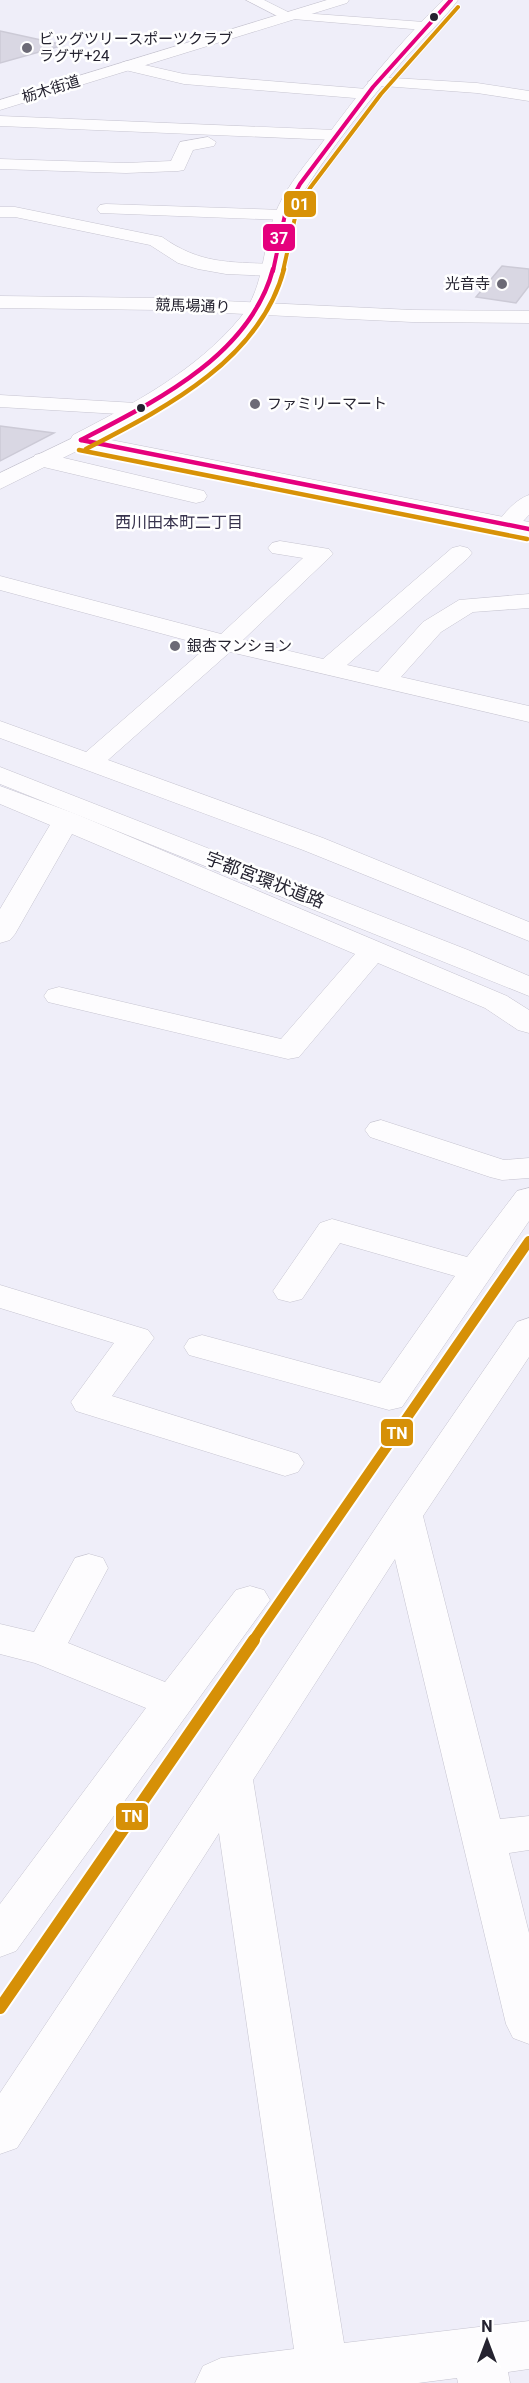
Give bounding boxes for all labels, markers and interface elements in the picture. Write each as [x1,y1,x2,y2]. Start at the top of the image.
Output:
unlabelled marker [428,11,440,23]
place label: ビッグツリースポーツクラブ ラグザ+24 [39,30,233,65]
marker: ビッグツリースポーツクラブ ラグザ+24 [20,41,34,55]
street label: 栃木街道 [20,72,82,106]
line badge: 01 [283,190,317,218]
text: 01 [291,195,309,214]
line badge: 37 [262,223,296,252]
text: 37 [270,229,288,248]
place label: 光音寺 [445,275,490,293]
marker: 光音寺 [495,277,509,291]
street label: 競馬場通り [155,296,231,316]
place label: ファミリーマート [267,395,387,413]
marker: ファミリーマート [248,397,262,411]
unlabelled marker [135,402,147,414]
district label: 西川田本町二丁目 [115,513,243,532]
place label: 銀杏マンション [187,637,292,655]
marker: 銀杏マンション [168,639,182,653]
street label: 宇都宮環状道路 [203,847,328,912]
line badge: TN [380,1418,414,1447]
text: TN [386,1424,408,1443]
line badge: TN [115,1802,149,1831]
text: TN [121,1807,143,1826]
north arrow [457,2311,517,2371]
text: N [481,2317,493,2336]

